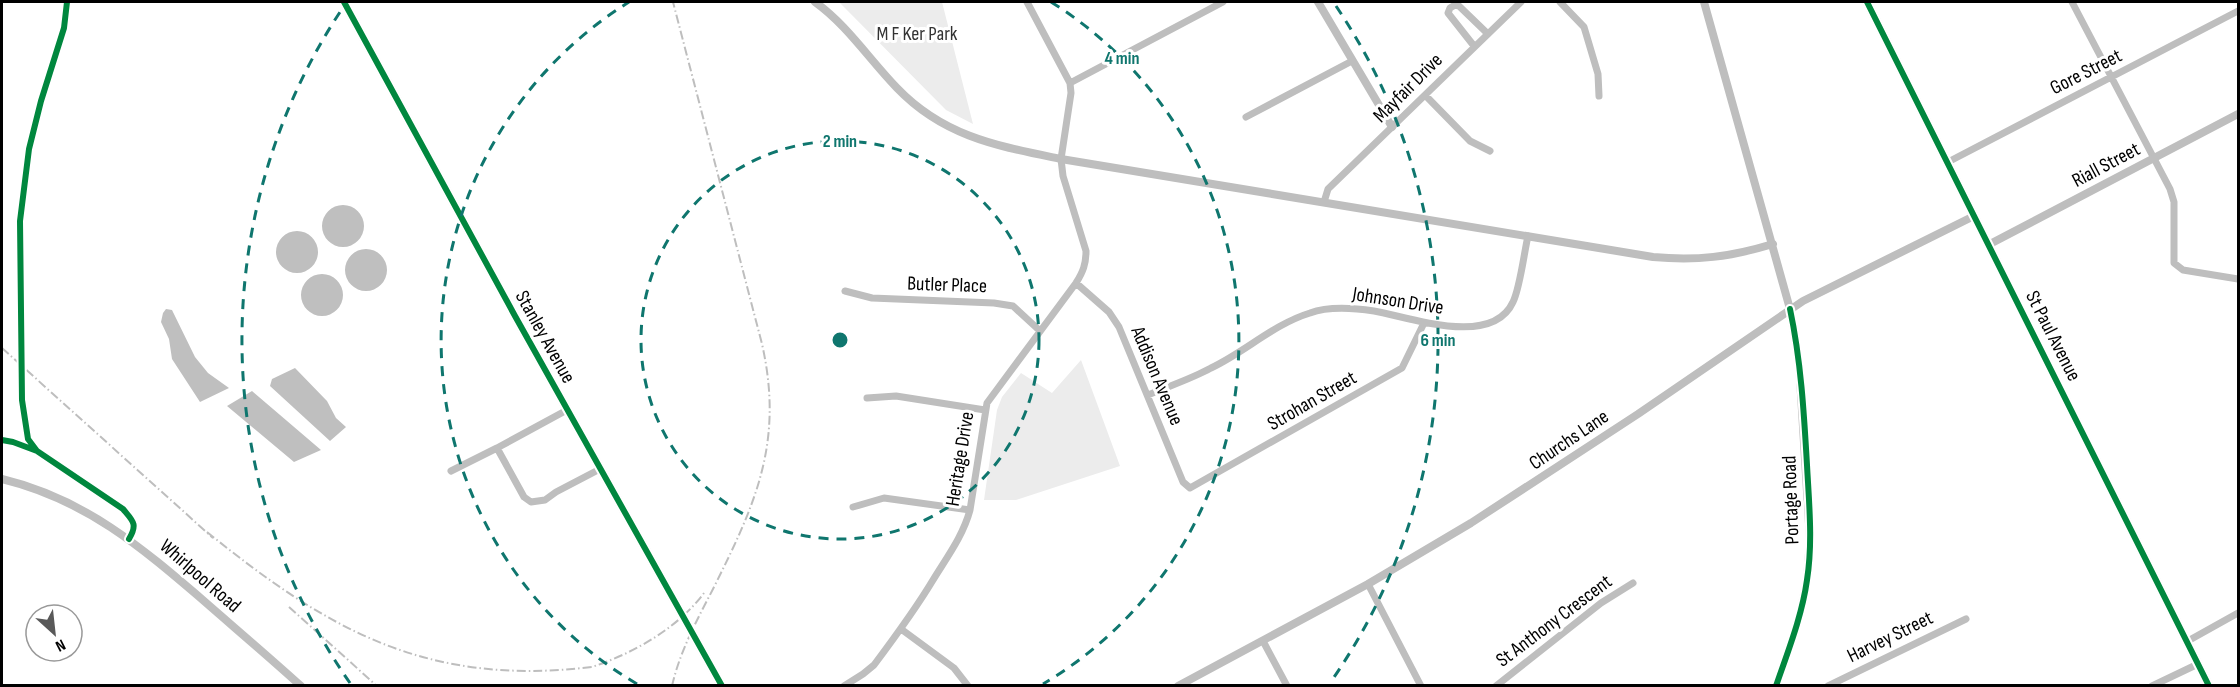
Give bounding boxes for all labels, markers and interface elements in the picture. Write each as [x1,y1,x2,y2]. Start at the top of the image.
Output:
park label: M F Ker Park [876,22,958,46]
street label: Gore Street [2046,44,2126,100]
text: 4 min [1105,48,1139,69]
street label: Mayfair Drive [1368,48,1448,128]
text: 2 min [823,131,857,152]
street label: Riall Street [2068,137,2144,193]
street label: Butler Place [907,272,987,298]
street label: Johnson Drive [1350,282,1445,320]
street label: Stanley Avenue [510,286,580,388]
street label: St Paul Avenue [2020,287,2086,385]
street label: Addison Avenue [1125,322,1189,429]
centre of rings [830,330,850,350]
text: 6 min [1421,330,1455,351]
street label: Strohan Street [1263,366,1361,436]
street label: Churchs Lane [1525,405,1613,475]
street label: Heritage Drive [941,410,979,508]
street label: Portage Road [1777,455,1805,545]
street label: Whirlpool Road [154,534,246,618]
street label: St Anthony Crescent [1491,570,1617,672]
north arrow [24,603,84,663]
street label: Harvey Street [1843,606,1937,668]
text: N [52,635,68,655]

